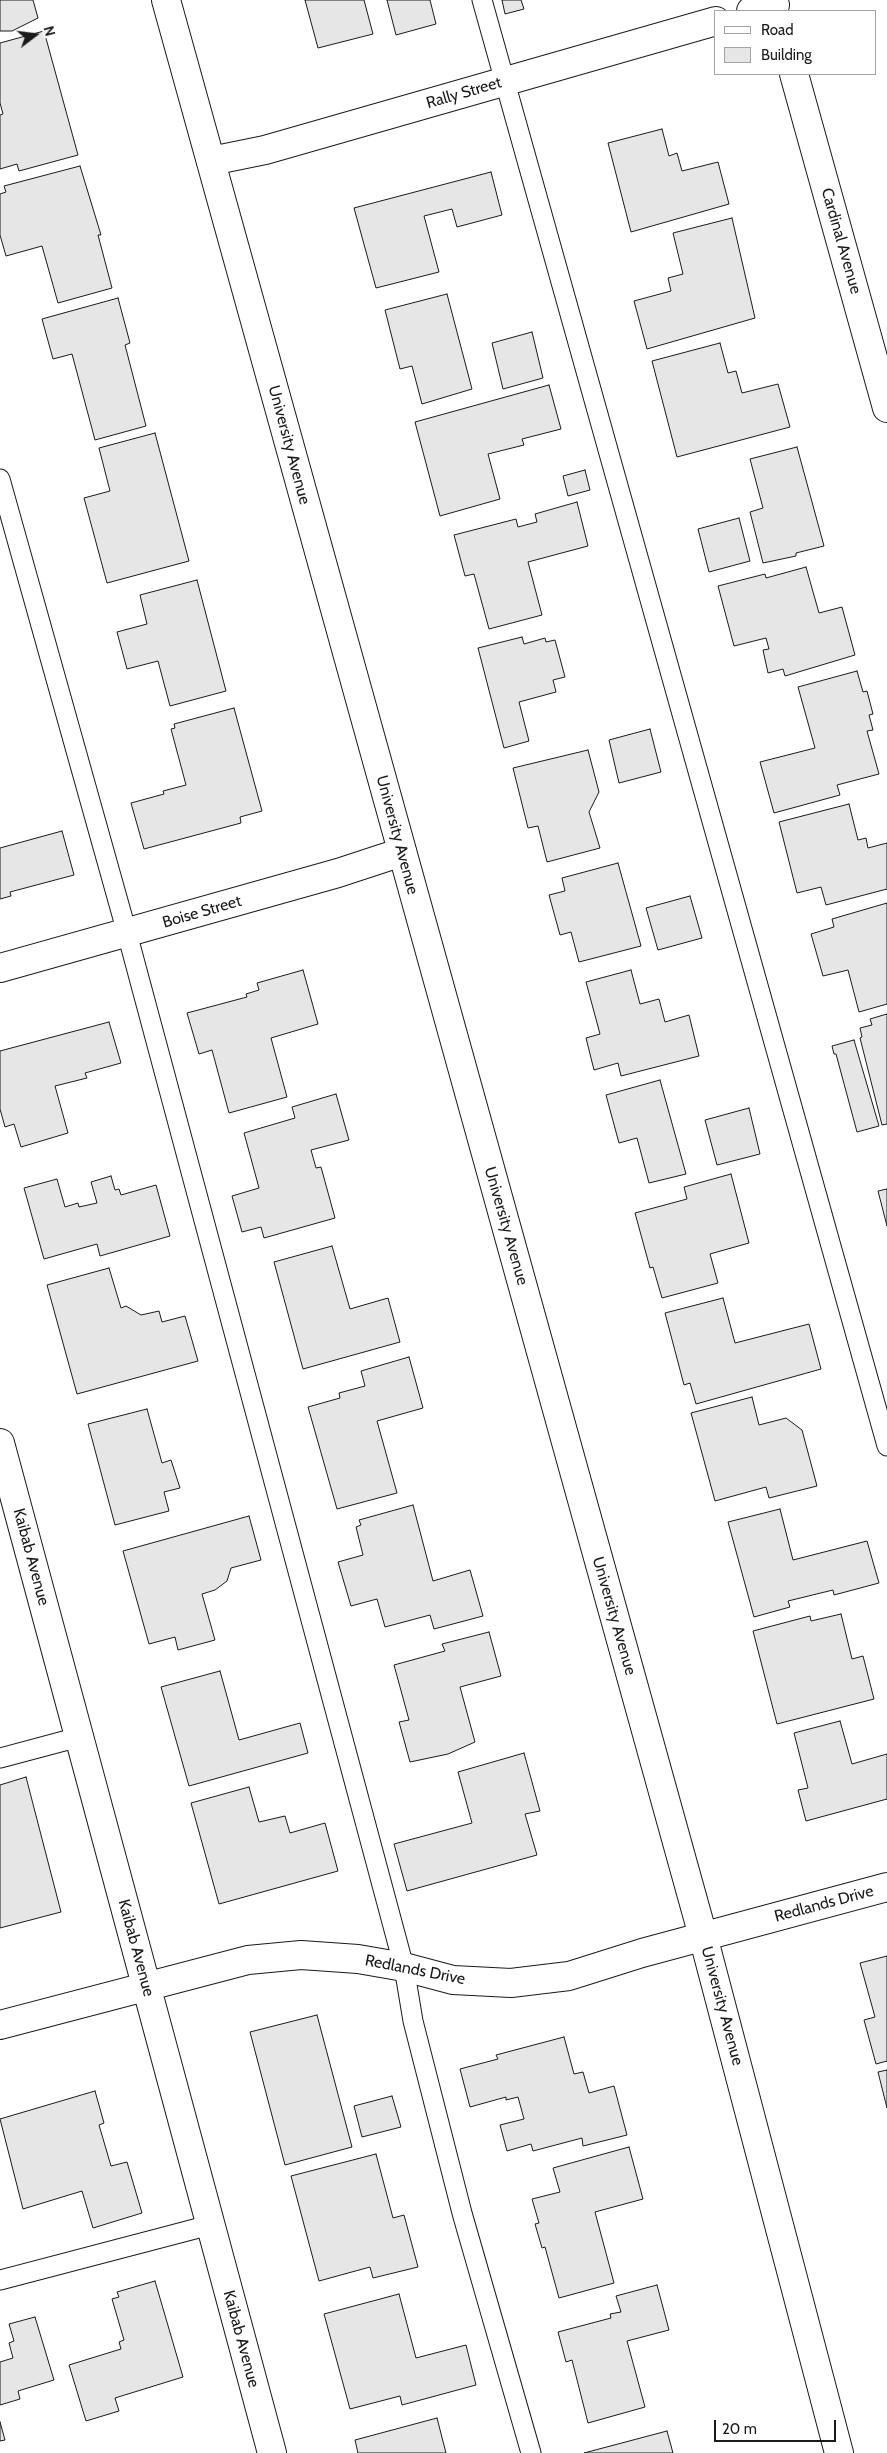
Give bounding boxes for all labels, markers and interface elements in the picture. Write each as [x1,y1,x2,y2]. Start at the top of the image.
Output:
north arrow [10,10,60,60]
legend [714,10,877,75]
text: Road [761,21,794,39]
text: N [40,24,59,38]
text: Building [761,46,812,64]
street label: Rally Street [424,73,504,113]
street label: Cardinal Avenue [817,186,865,296]
street label: University Avenue [264,383,314,507]
street label: University Avenue [372,773,422,897]
street label: Boise Street [160,892,244,932]
street label: University Avenue [480,1164,532,1288]
street label: Kaibab Avenue [9,1506,53,1608]
street label: University Avenue [588,1554,640,1678]
street label: Redlands Drive [772,1882,876,1926]
street label: Kaibab Avenue [114,1897,158,1999]
street label: University Avenue [697,1944,747,2068]
street label: Redlands Drive [363,1951,467,1989]
street label: Kaibab Avenue [219,2288,263,2390]
scale bar [717,2410,840,2442]
text: 20 m [722,2420,757,2438]

